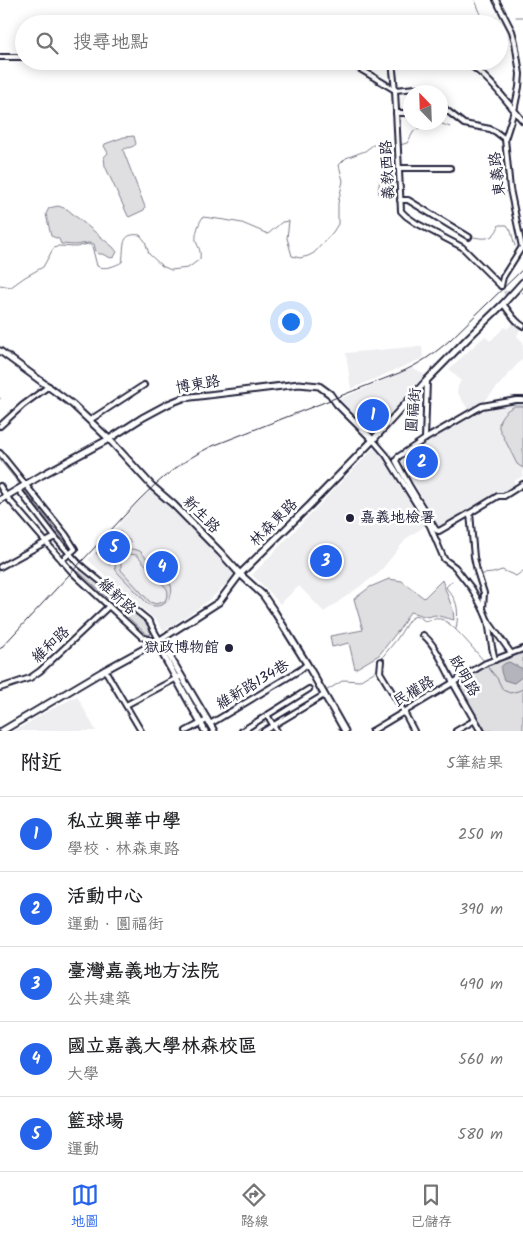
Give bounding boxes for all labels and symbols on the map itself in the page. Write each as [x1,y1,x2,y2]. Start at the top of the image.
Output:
north arrow [403,85,448,130]
street label: 義教西路 [374,139,402,201]
street label: 東義路 [483,150,513,198]
your location [278,309,304,335]
street label: 博東路 [174,369,222,401]
street label: 圓福街 [400,387,428,433]
pin: 1 [357,396,389,434]
pin: 2 [406,443,438,481]
street label: 新生路 [177,491,225,539]
street label: 林森東路 [244,493,304,553]
place label: 嘉義地檢署 [360,506,435,530]
marker: 嘉義地檢署 [344,512,356,524]
pin: 5 [98,528,130,566]
pin: 3 [310,542,342,580]
pin: 4 [146,548,178,586]
street label: 維新路 [92,573,142,621]
street label: 維和路 [26,621,76,669]
place label: 獄政博物館 [144,636,219,660]
marker: 獄政博物館 [223,642,235,654]
street label: 啟明路 [442,651,486,701]
street label: 維新路134巷 [212,654,294,716]
street label: 民權路 [389,670,439,714]

